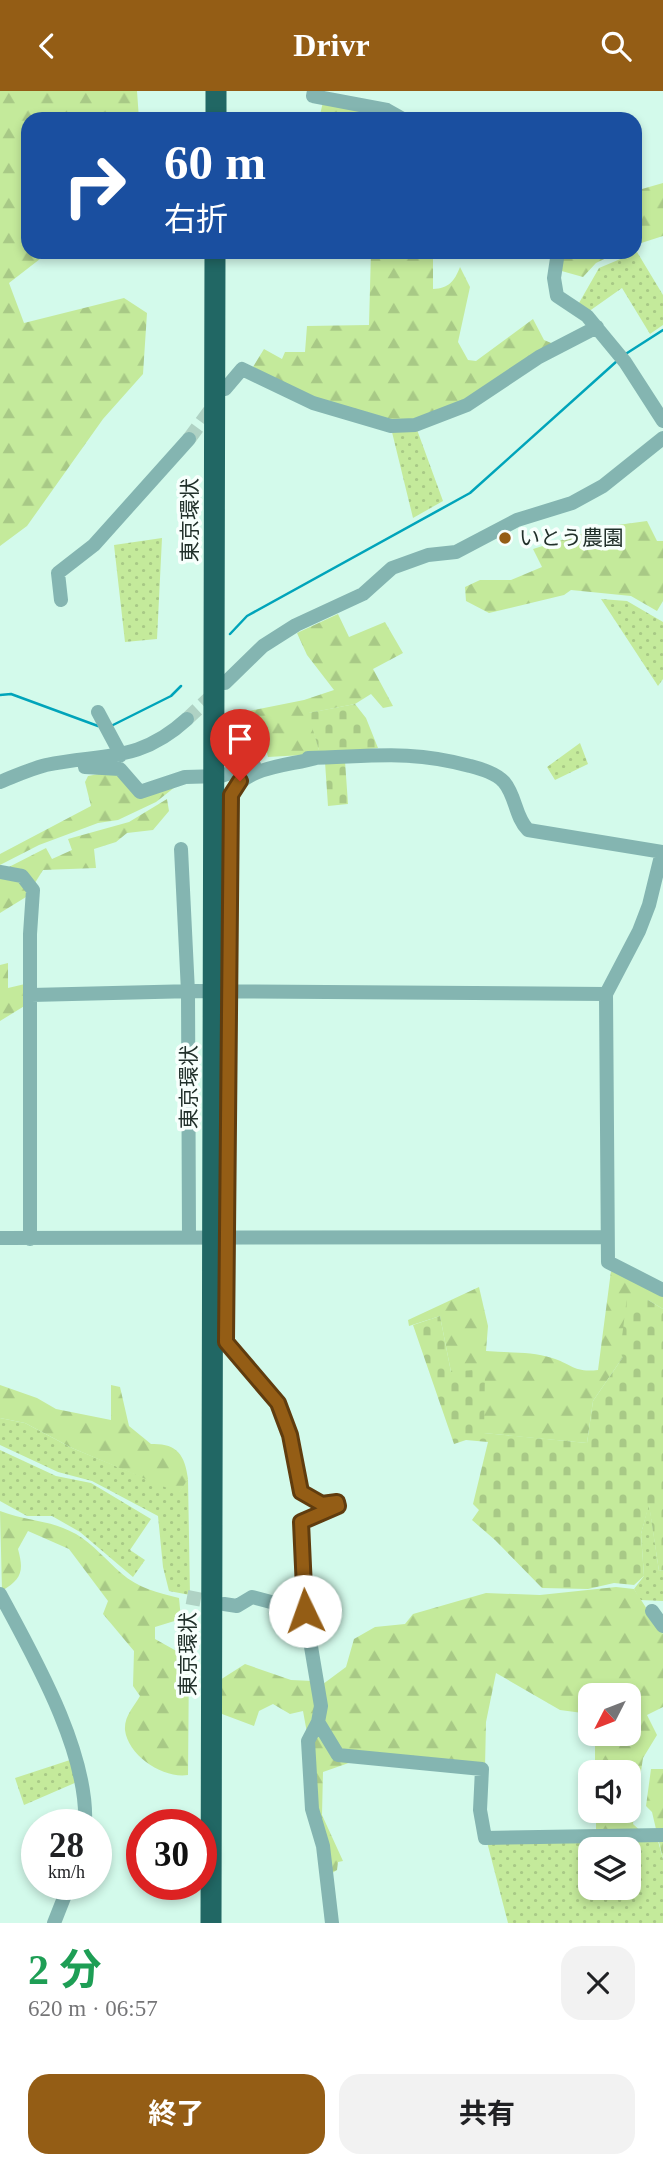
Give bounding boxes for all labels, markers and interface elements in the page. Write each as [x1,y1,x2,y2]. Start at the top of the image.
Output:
icon: back [28,27,66,65]
text: Drivr [293,27,370,63]
icon: search [597,27,635,65]
text: 60 m [164,135,266,190]
icon: right [49,140,140,231]
text: 右折 [164,201,228,237]
street label: 東京環状 [178,478,202,562]
place label: いとう農園 [519,526,624,550]
marker: いとう農園 [497,530,513,546]
pin [210,709,270,781]
icon: arrive [221,720,259,758]
street label: 東京環状 [177,1045,201,1129]
position arrow [268,1574,342,1648]
street label: 東京環状 [176,1612,200,1696]
north arrow [578,1683,640,1747]
map controls [578,1683,641,1900]
button: sound [578,1760,641,1823]
speed limit sign: 30 [126,1809,217,1900]
text: 28 [49,1826,84,1865]
button: layers [578,1837,641,1900]
text: km/h [48,1862,85,1882]
button: close [561,1946,635,2020]
text: 2 分 [28,1947,102,1993]
text: 620 m · 06:57 [28,1996,158,2021]
button: 終了 [28,2074,325,2154]
button: 共有 [339,2074,635,2154]

